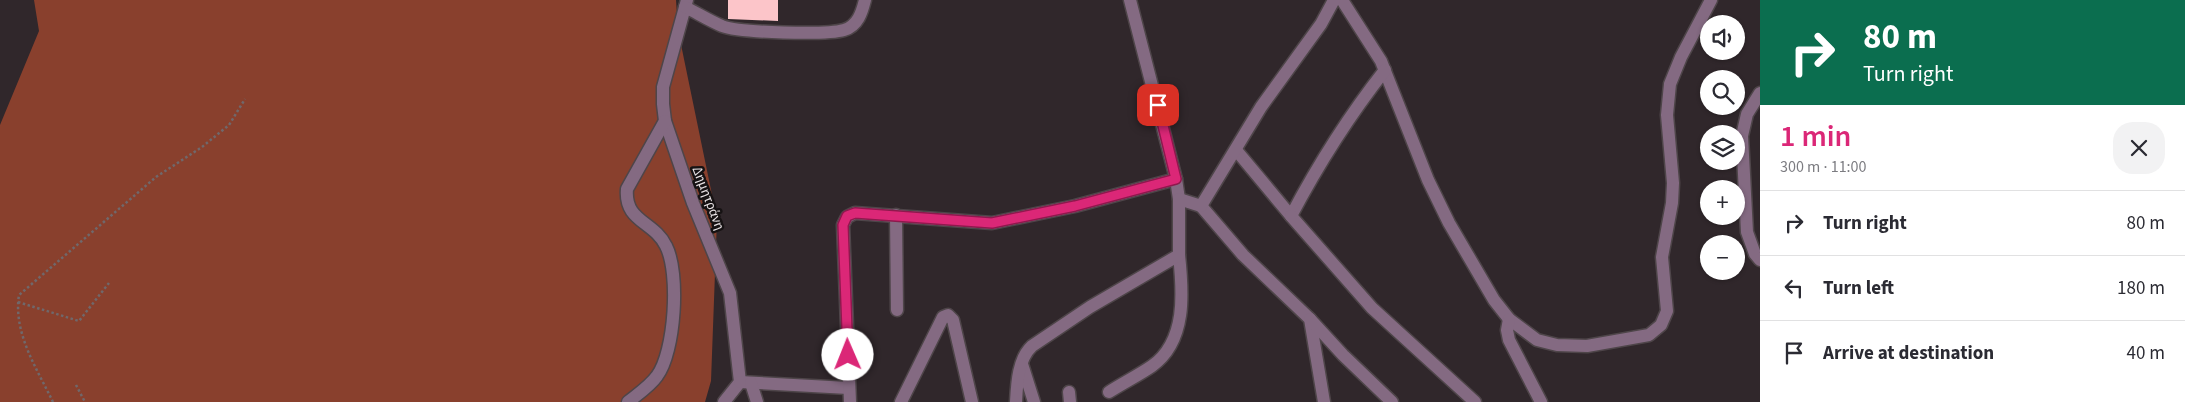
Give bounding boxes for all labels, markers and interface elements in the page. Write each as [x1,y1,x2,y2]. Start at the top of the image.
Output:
text: 80 m [1863,12,1937,62]
map controls [1700,15,1745,280]
button: sound [1700,15,1745,60]
icon: right [1780,20,1845,85]
text: Turn right [1863,58,1953,90]
button: search [1700,70,1745,115]
pin [1137,84,1179,126]
icon: arrive [1144,91,1172,119]
text: 1 min [1780,115,1851,158]
button: close [2113,122,2165,174]
button: layers [1700,125,1745,170]
text: 300 m · 11:00 [1780,156,1867,178]
street label: Δημητράνη [687,164,729,233]
button: + [1700,180,1745,225]
icon: right [1780,209,1808,237]
text: Turn right [1823,210,1907,237]
text: 80 m [2127,210,2165,237]
button: − [1700,235,1745,280]
icon: left [1780,274,1808,302]
text: Turn left [1823,275,1894,302]
text: 180 m [2117,275,2165,302]
position arrow [821,328,873,380]
icon: arrive [1780,339,1808,367]
text: Arrive at destination [1823,340,1994,367]
text: 40 m [2127,340,2165,367]

